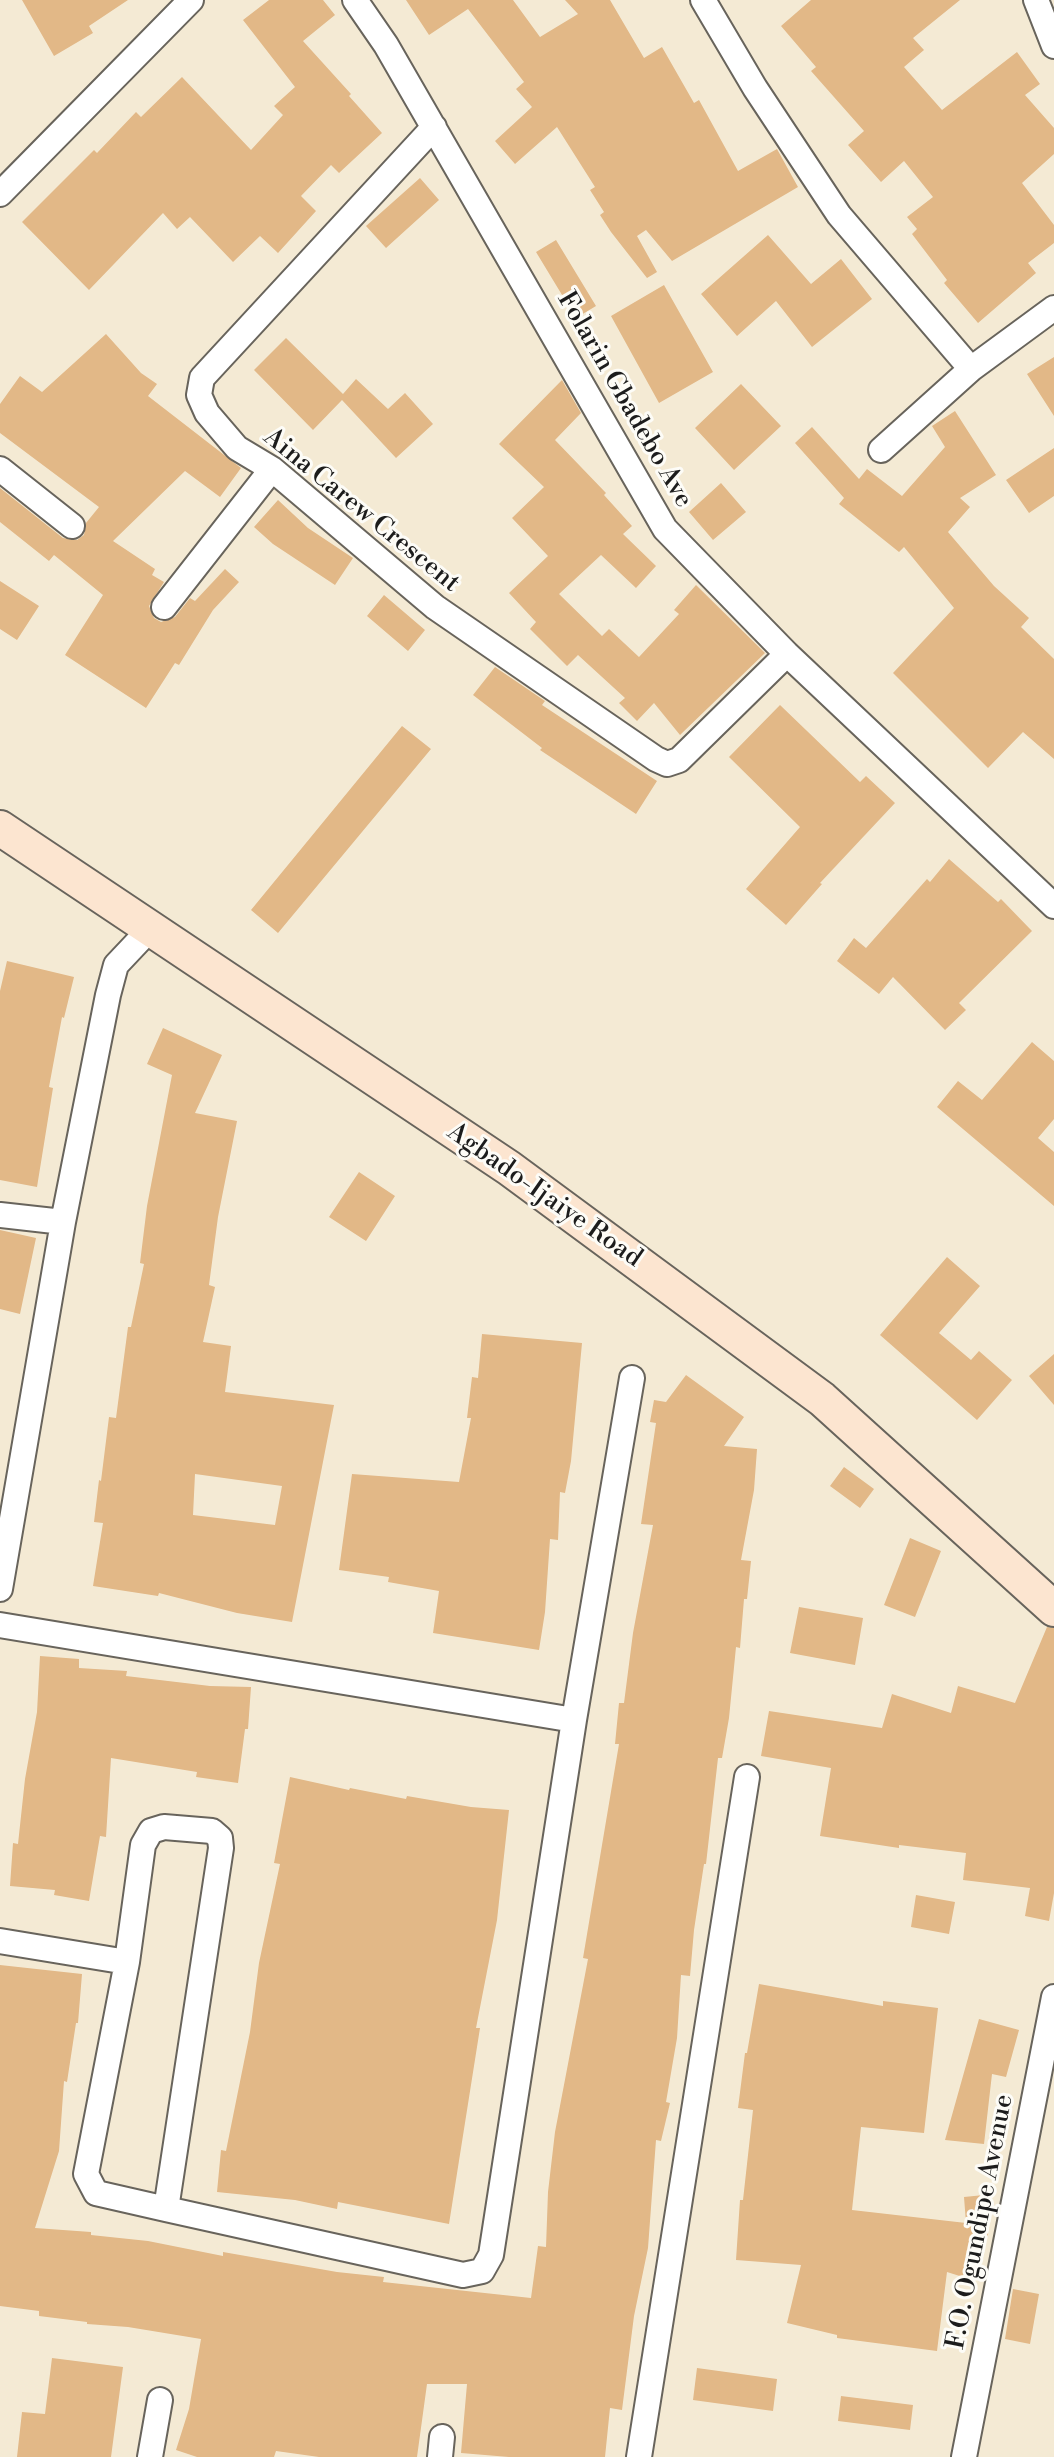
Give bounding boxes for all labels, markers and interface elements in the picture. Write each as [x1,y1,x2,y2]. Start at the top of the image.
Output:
street label: Folarin Gbadebo Ave [550,287,698,513]
street label: Aina Carew Crescent [257,422,465,600]
street label: Agbado-Ijaiye Road [441,1117,647,1275]
street label: F.O. Ogundipe Avenue [941,2092,1021,2352]

